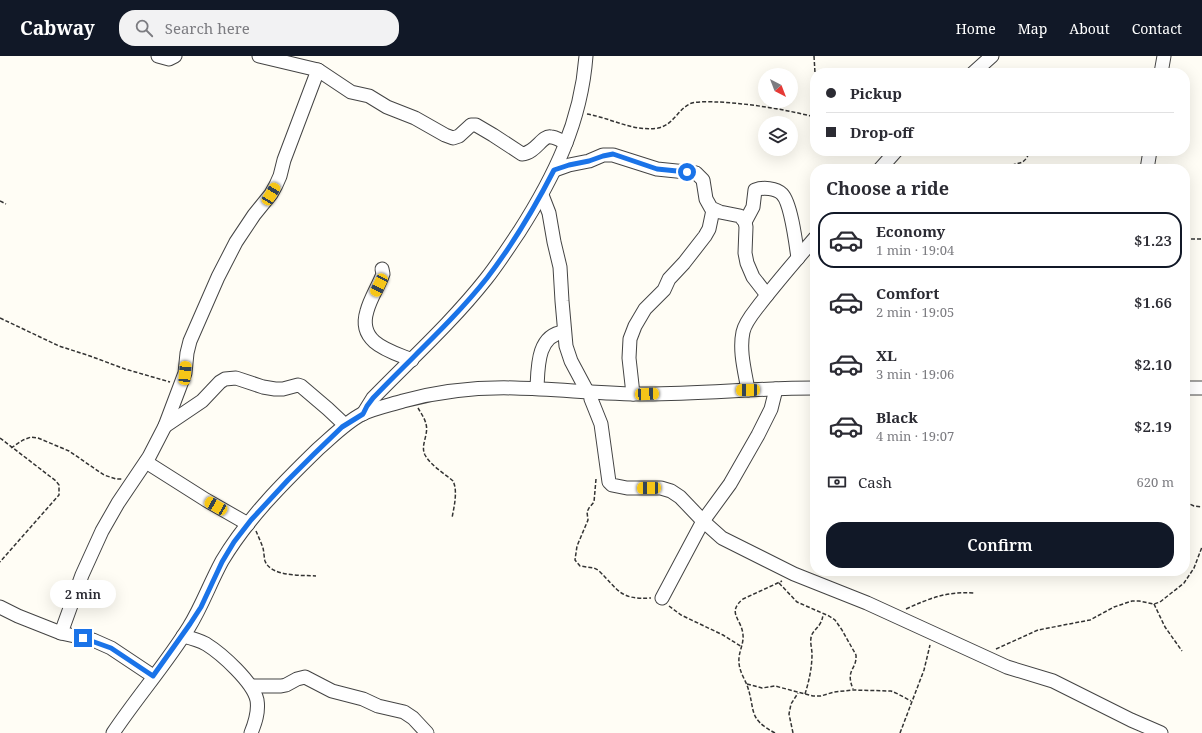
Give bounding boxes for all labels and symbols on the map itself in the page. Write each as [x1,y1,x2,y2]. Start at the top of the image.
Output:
north arrow [758,68,798,108]
route start [678,163,696,181]
car [260,181,282,207]
car [368,272,390,298]
car [178,361,192,385]
car [736,384,760,396]
car [635,387,659,401]
car [637,482,661,494]
car [203,495,229,517]
callout: 2 min [50,580,116,608]
route end [74,629,92,647]

